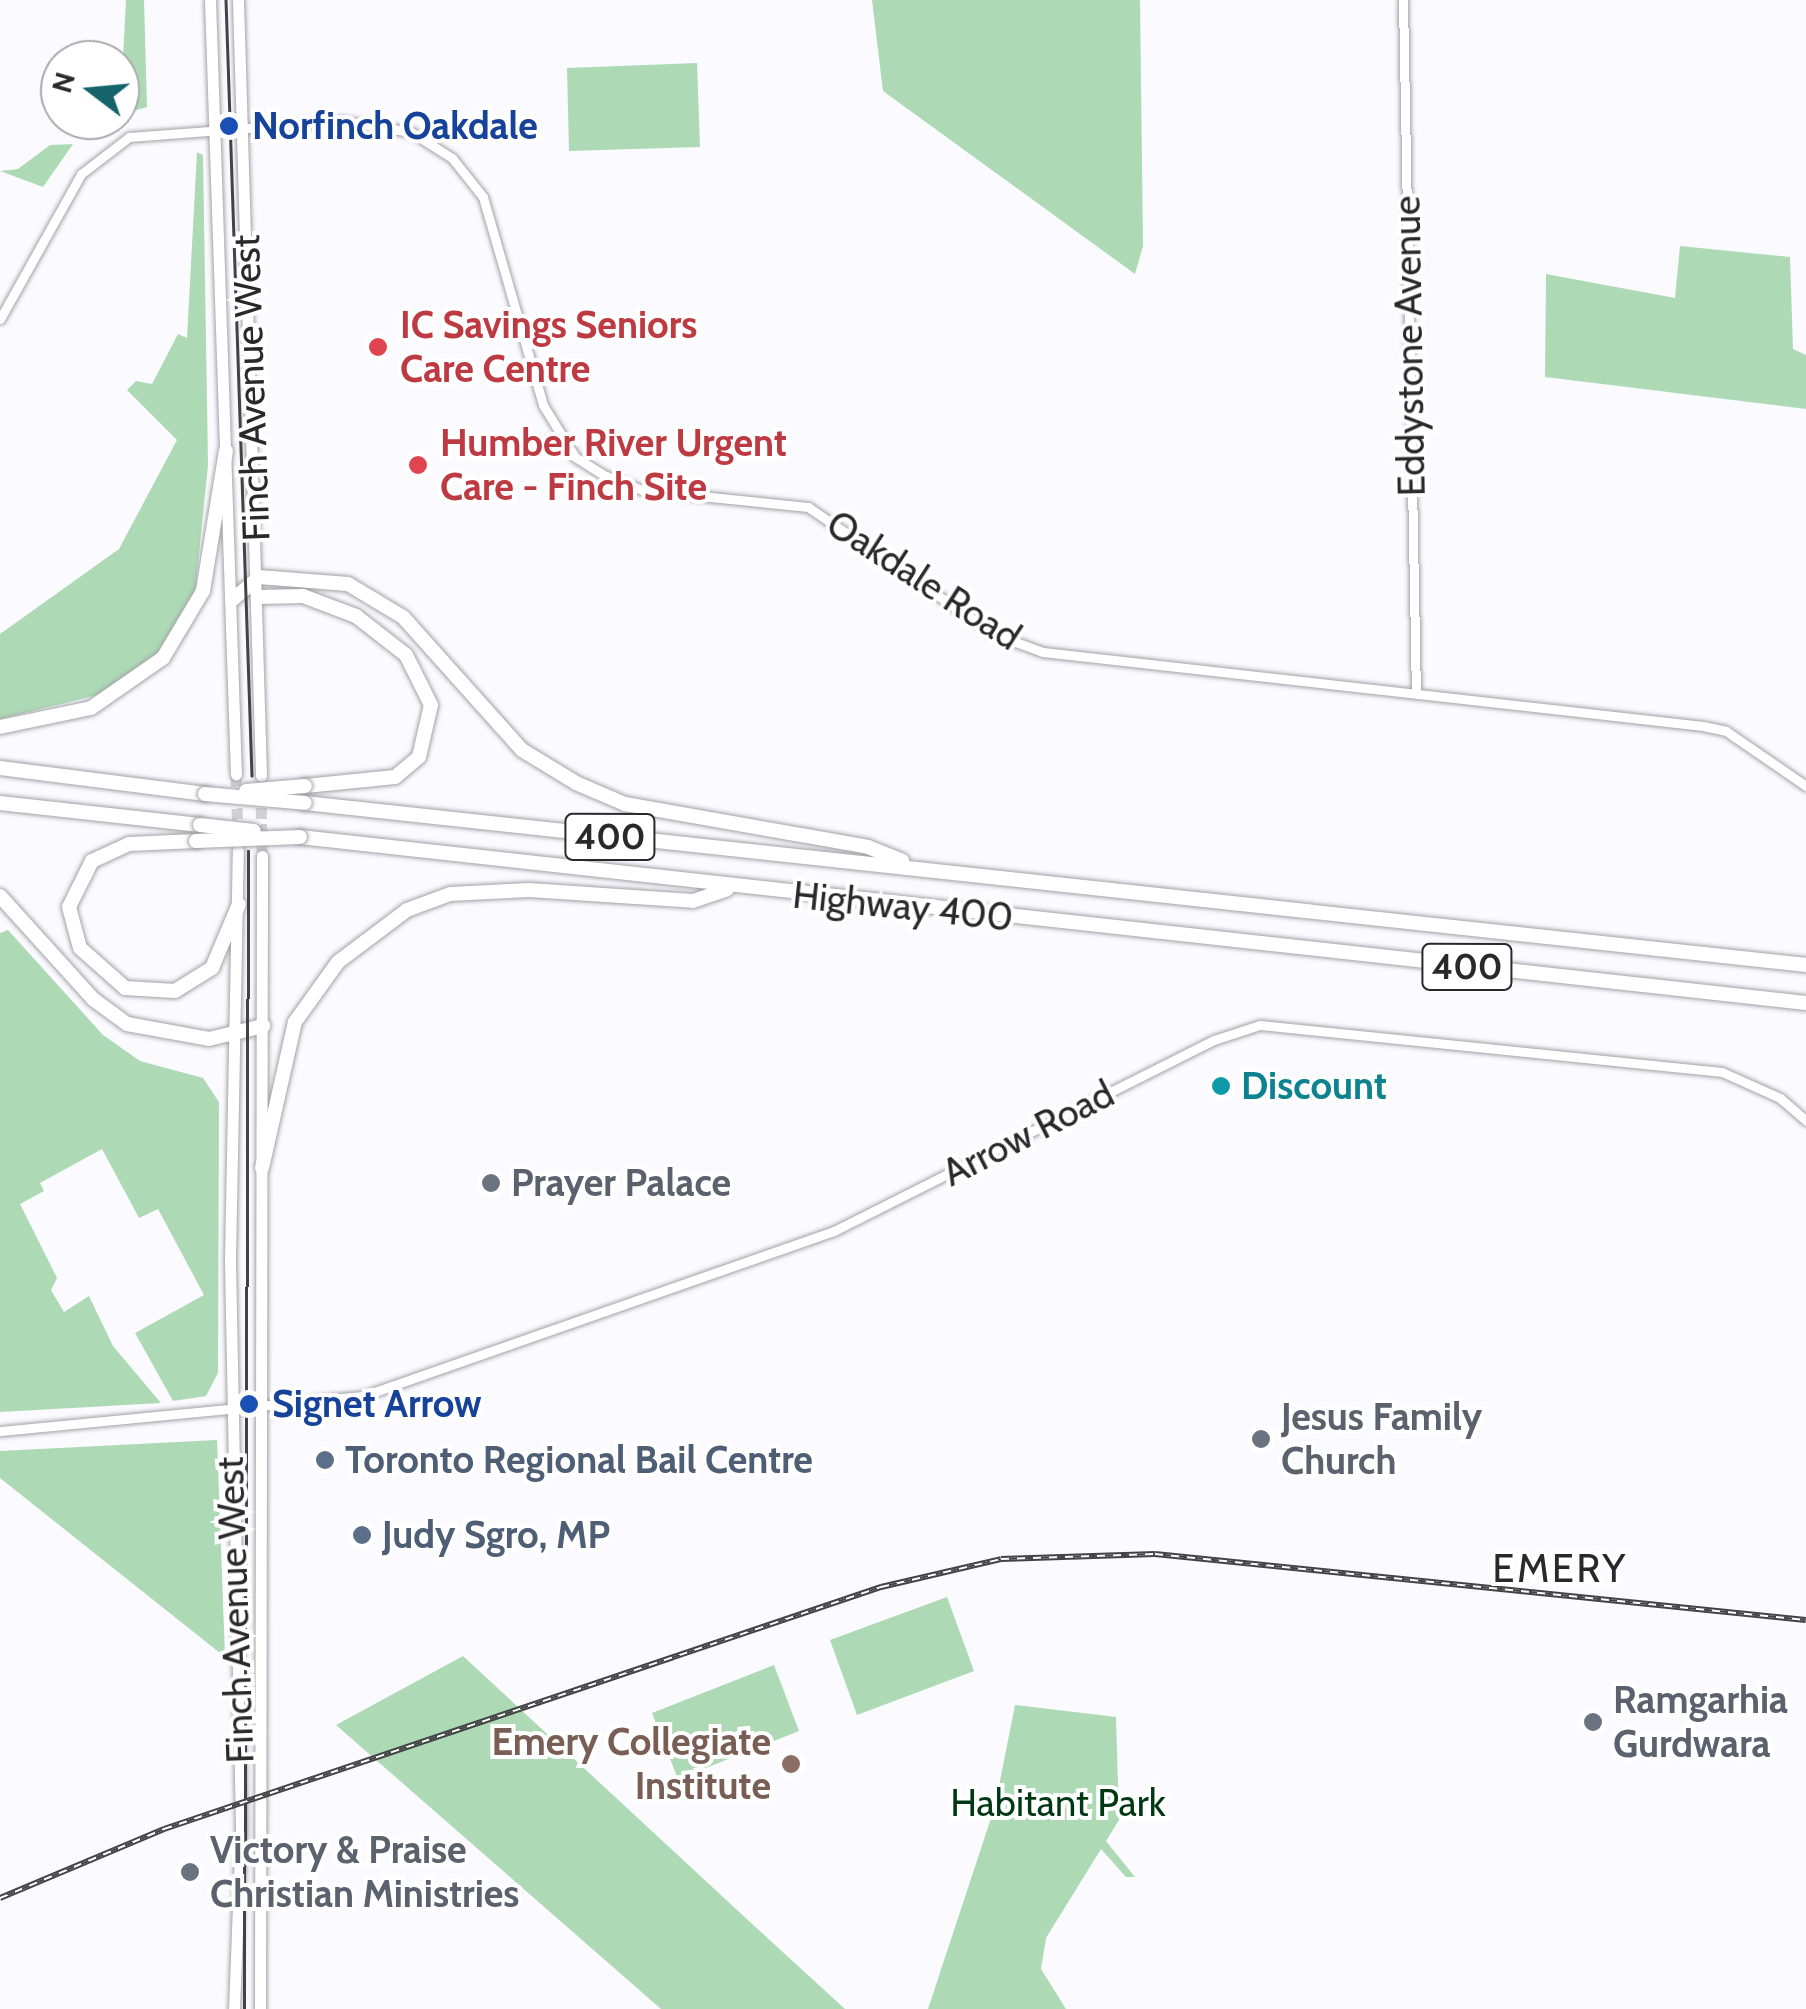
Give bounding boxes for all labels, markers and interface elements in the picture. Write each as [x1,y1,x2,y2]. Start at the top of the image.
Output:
north arrow [40,40,140,140]
text: N [44,68,82,96]
place label: Norfinch Oakdale [252,103,538,149]
marker: Norfinch Oakdale [216,113,242,139]
street label: Eddystone Avenue [1384,195,1434,497]
street label: Finch Avenue West [223,234,279,542]
place label: IC Savings Seniors Care Centre [400,302,697,392]
marker: IC Savings Seniors Care Centre [365,334,391,360]
place label: Humber River Urgent Care - Finch Site [440,420,787,509]
marker: Humber River Urgent Care - Finch Site [405,452,431,478]
street label: Oakdale Road [819,500,1029,660]
road number: 400 [562,807,658,867]
street label: Highway 400 [791,872,1015,940]
road number: 400 [1420,937,1514,997]
place label: Discount [1241,1063,1387,1109]
street label: Arrow Road [935,1070,1121,1196]
marker: Discount [1210,1075,1232,1097]
place label: Prayer Palace [511,1160,731,1206]
marker: Prayer Palace [480,1172,502,1194]
place label: Signet Arrow [272,1381,482,1427]
marker: Signet Arrow [236,1391,262,1417]
place label: Jesus Family Church [1281,1394,1482,1484]
marker: Jesus Family Church [1250,1428,1272,1450]
place label: Toronto Regional Bail Centre [345,1437,813,1483]
marker: Toronto Regional Bail Centre [314,1449,336,1471]
street label: Finch Avenue West [207,1456,263,1764]
place label: Judy Sgro, MP [382,1512,610,1558]
marker: Judy Sgro, MP [351,1524,373,1546]
district label: EMERY [1492,1544,1628,1592]
place label: Ramgarhia Gurdwara [1613,1677,1788,1766]
marker: Ramgarhia Gurdwara [1582,1711,1604,1733]
place label: Emery Collegiate Institute [491,1719,771,1808]
marker: Emery Collegiate Institute [780,1753,802,1775]
park label: Habitant Park [950,1780,1166,1826]
place label: Victory & Praise Christian Ministries [210,1827,519,1916]
marker: Victory & Praise Christian Ministries [179,1861,201,1883]

